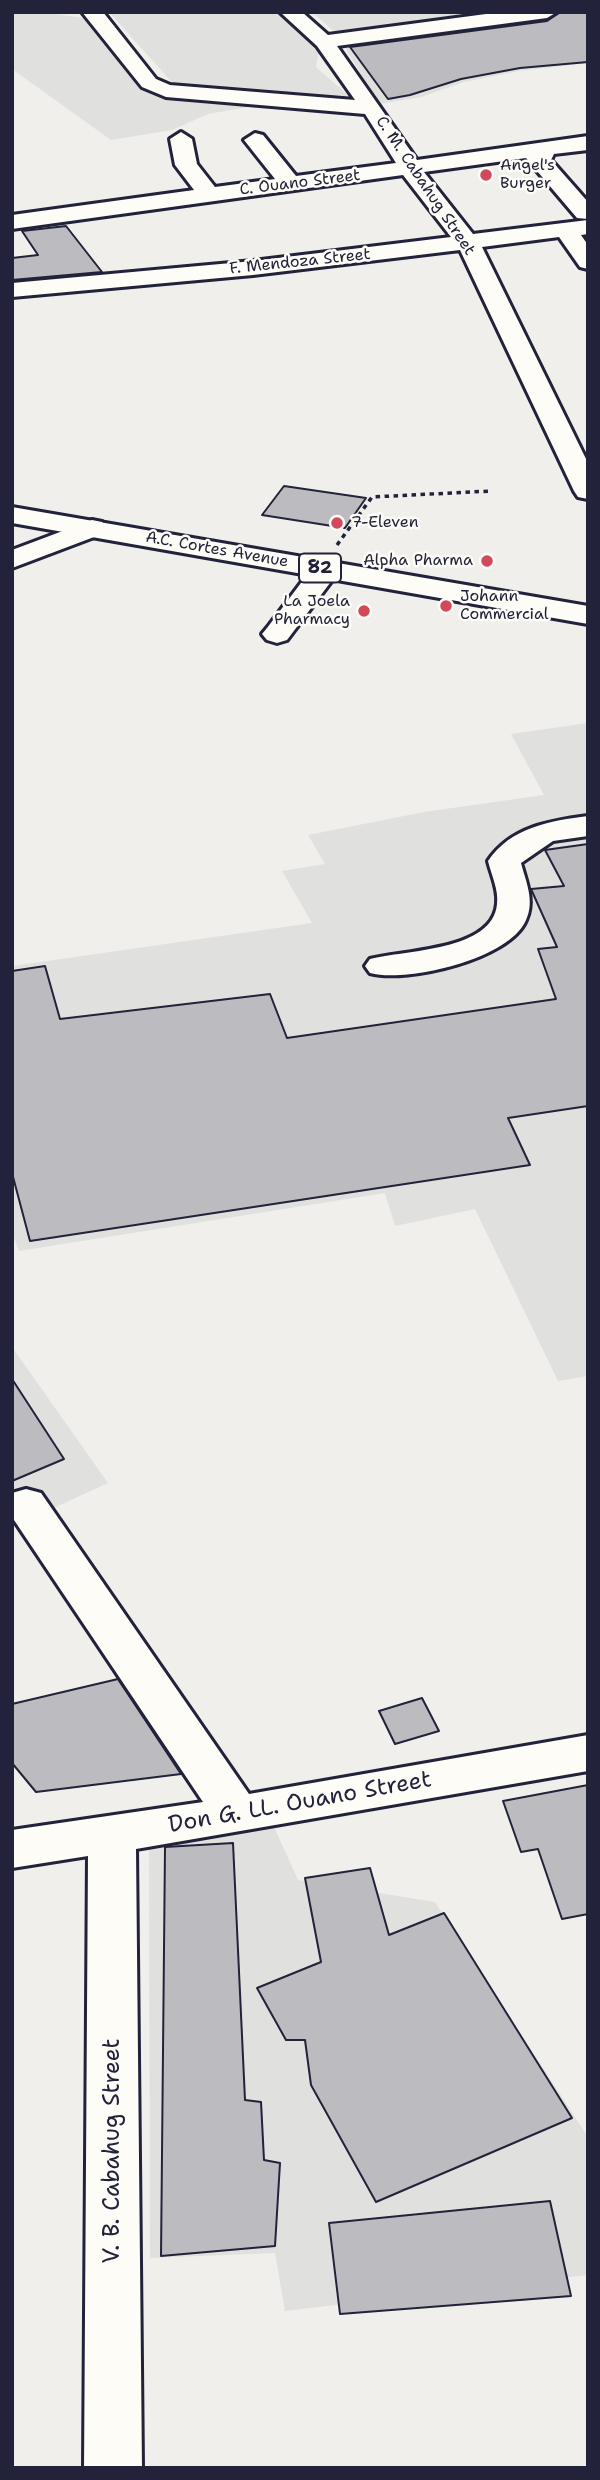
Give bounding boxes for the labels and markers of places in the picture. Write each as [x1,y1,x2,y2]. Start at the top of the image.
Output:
place label: Angel's Burger [500,156,555,194]
marker: Angel's Burger [478,167,494,183]
place label: 7-Eleven [351,513,418,533]
marker: 7-Eleven [329,515,345,531]
place label: Alpha Pharma [363,551,473,571]
marker: Alpha Pharma [479,553,495,569]
place label: Johann Commercial [460,587,549,625]
place label: La Joela Pharmacy [274,592,350,630]
marker: Johann Commercial [438,598,454,614]
marker: La Joela Pharmacy [356,603,372,619]

